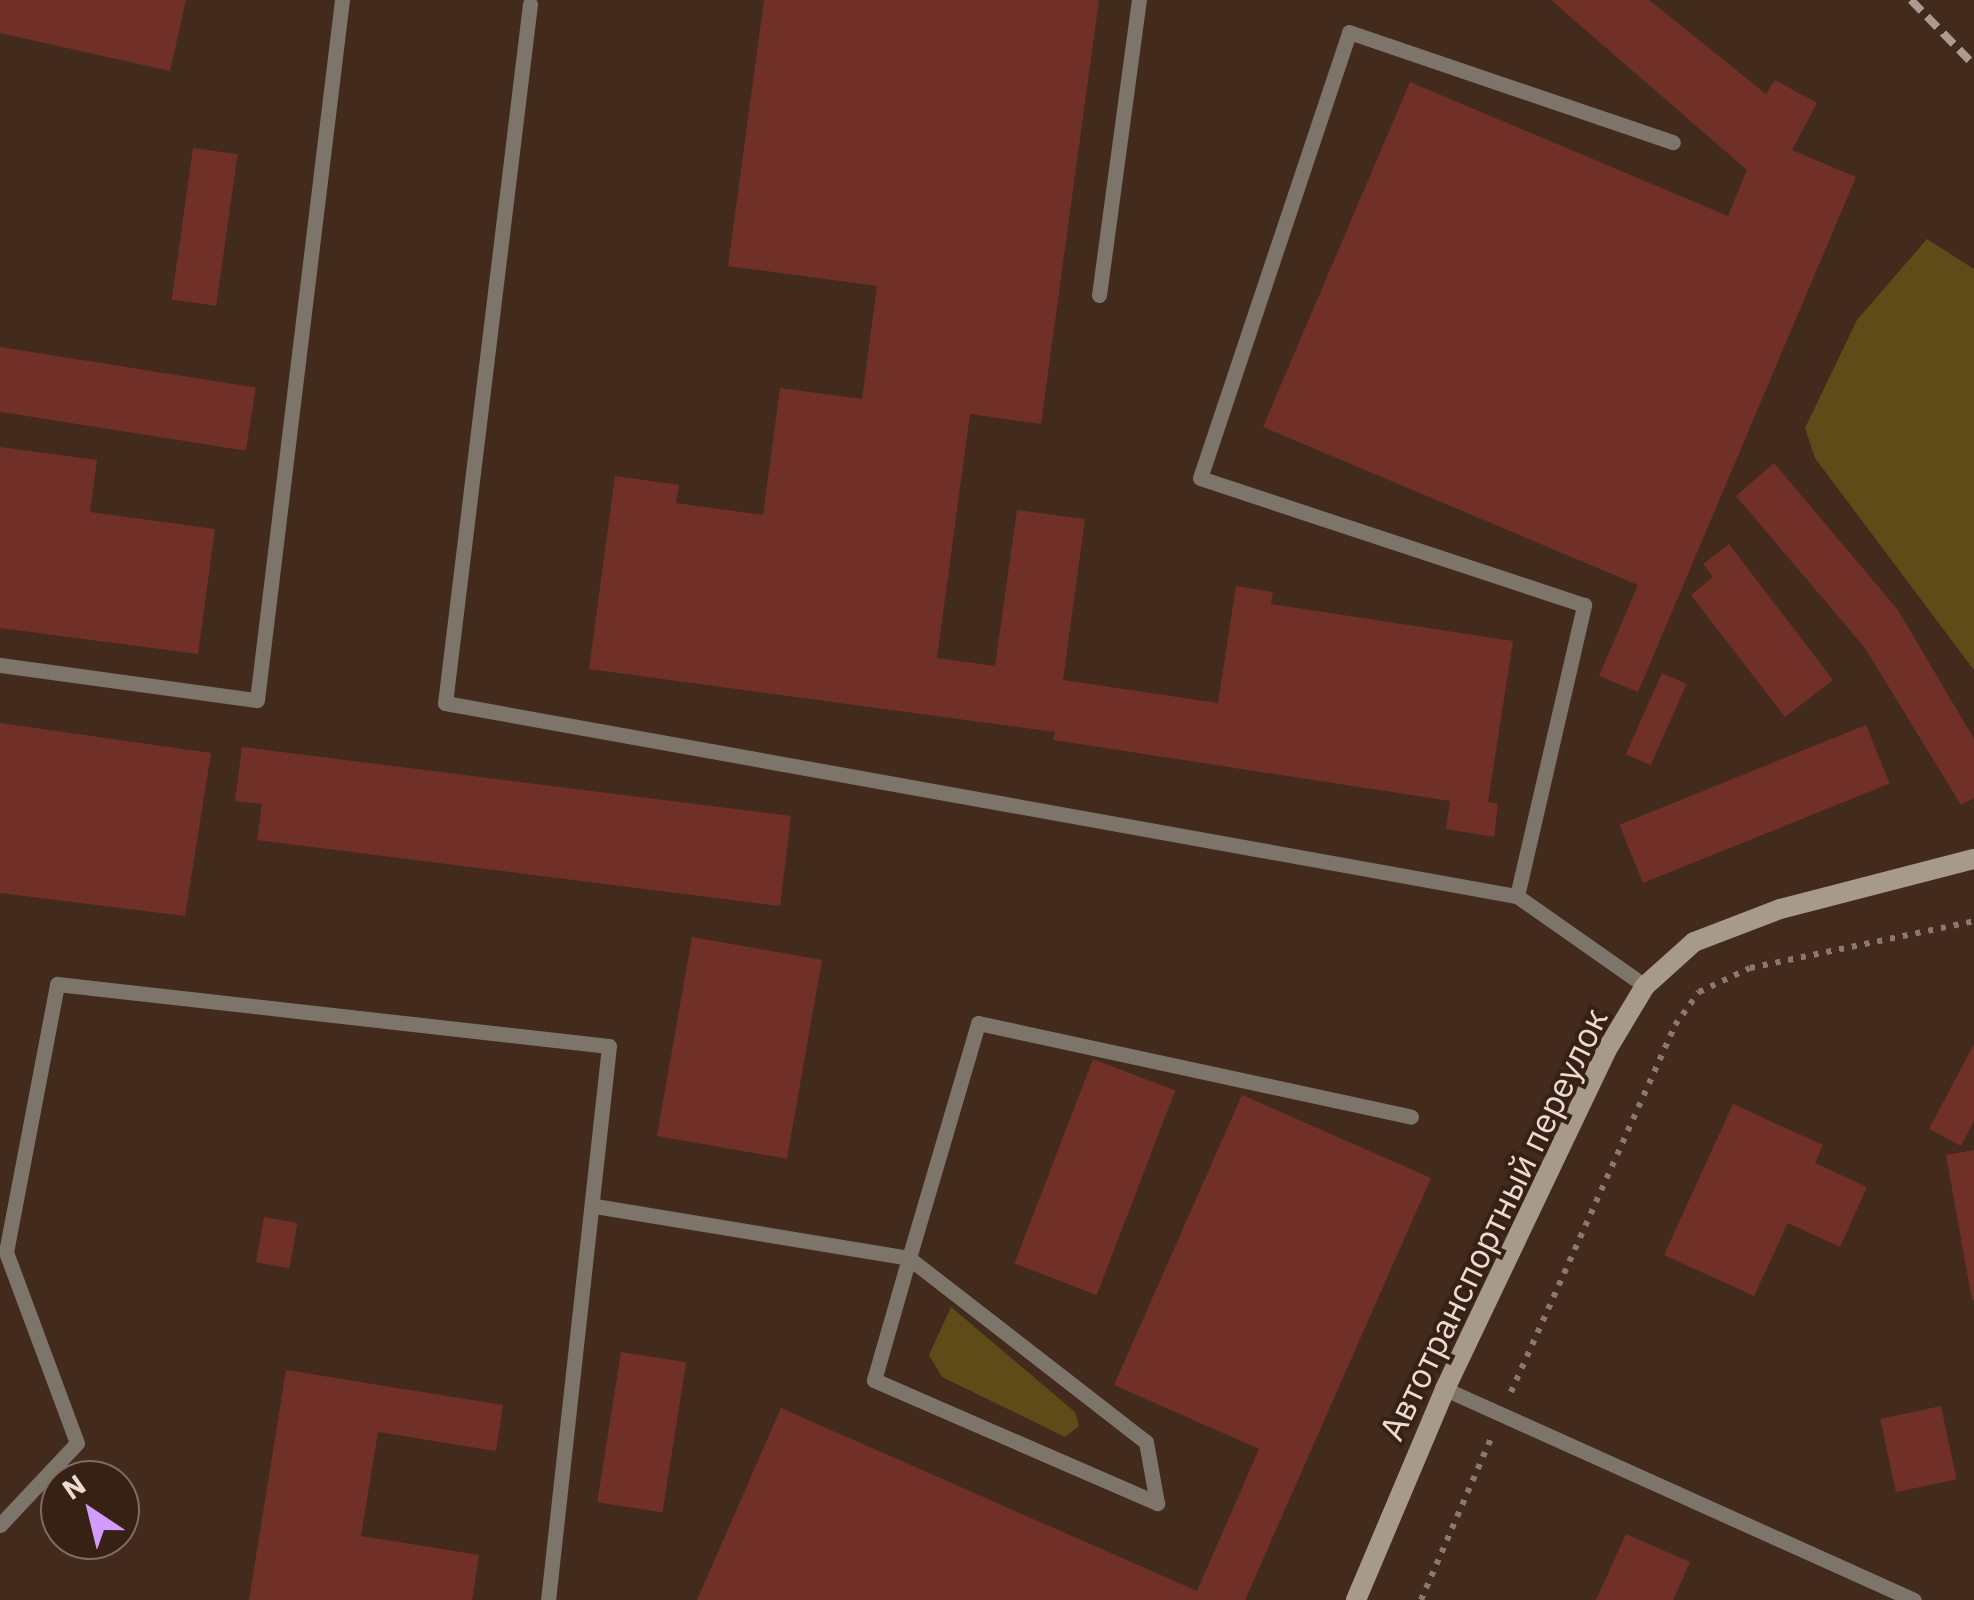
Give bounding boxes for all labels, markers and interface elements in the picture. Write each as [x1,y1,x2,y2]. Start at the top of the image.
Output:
street label: Автотранспортный переулок [1370,1001,1616,1447]
north arrow [40,1460,140,1560]
text: N [55,1466,93,1508]

